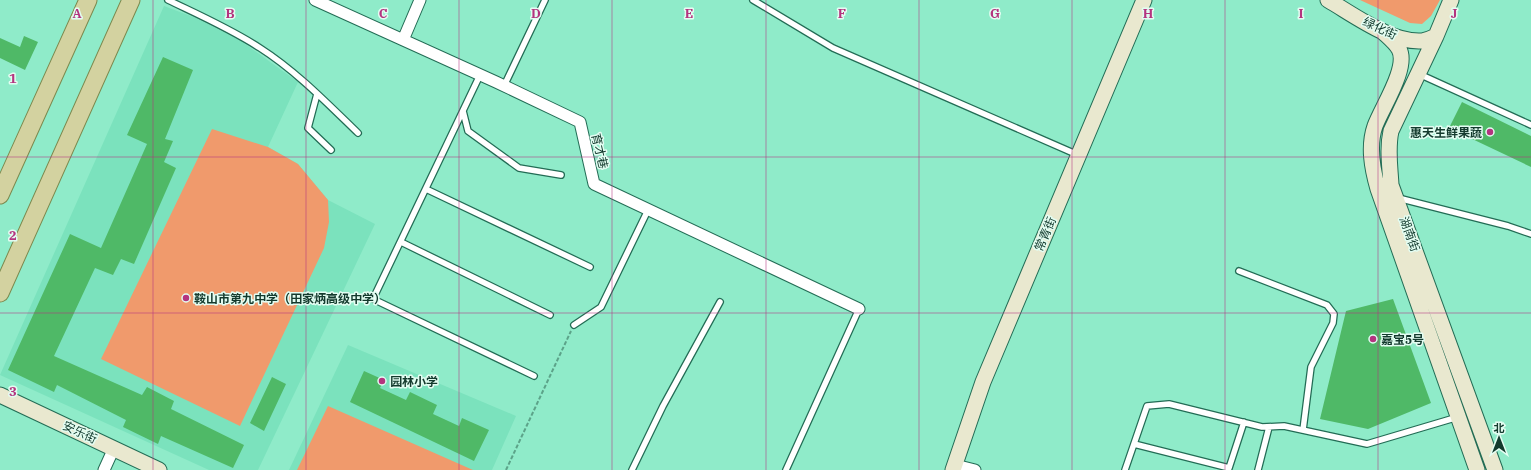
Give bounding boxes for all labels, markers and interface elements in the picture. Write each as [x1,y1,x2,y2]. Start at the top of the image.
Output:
text: A [72,5,82,22]
text: B [225,5,235,22]
text: C [379,5,388,22]
text: D [531,5,541,22]
text: E [685,5,693,22]
text: F [838,5,846,22]
text: G [990,5,1000,22]
text: H [1143,5,1154,22]
text: I [1299,5,1304,22]
text: J [1451,5,1458,22]
street label: 绿化街 [1361,14,1399,42]
text: 1 [9,70,17,87]
place label: 惠天生鲜果蔬 [1410,125,1482,140]
marker: 惠天生鲜果蔬 [1485,127,1495,137]
street label: 育才巷 [589,132,611,170]
street label: 常青街 [1031,214,1059,254]
street label: 湖南街 [1397,215,1423,253]
text: 2 [9,227,17,244]
place label: 鞍山市第九中学（田家炳高级中学） [194,291,386,306]
marker: 鞍山市第九中学（田家炳高级中学） [181,293,191,303]
place label: 嘉宝5号 [1381,332,1424,347]
marker: 嘉宝5号 [1368,334,1378,344]
place label: 园林小学 [390,374,438,389]
marker: 园林小学 [377,376,387,386]
text: 3 [9,383,17,400]
street label: 安乐街 [61,418,99,446]
north arrow [1479,418,1519,458]
text: 北 [1494,421,1505,435]

